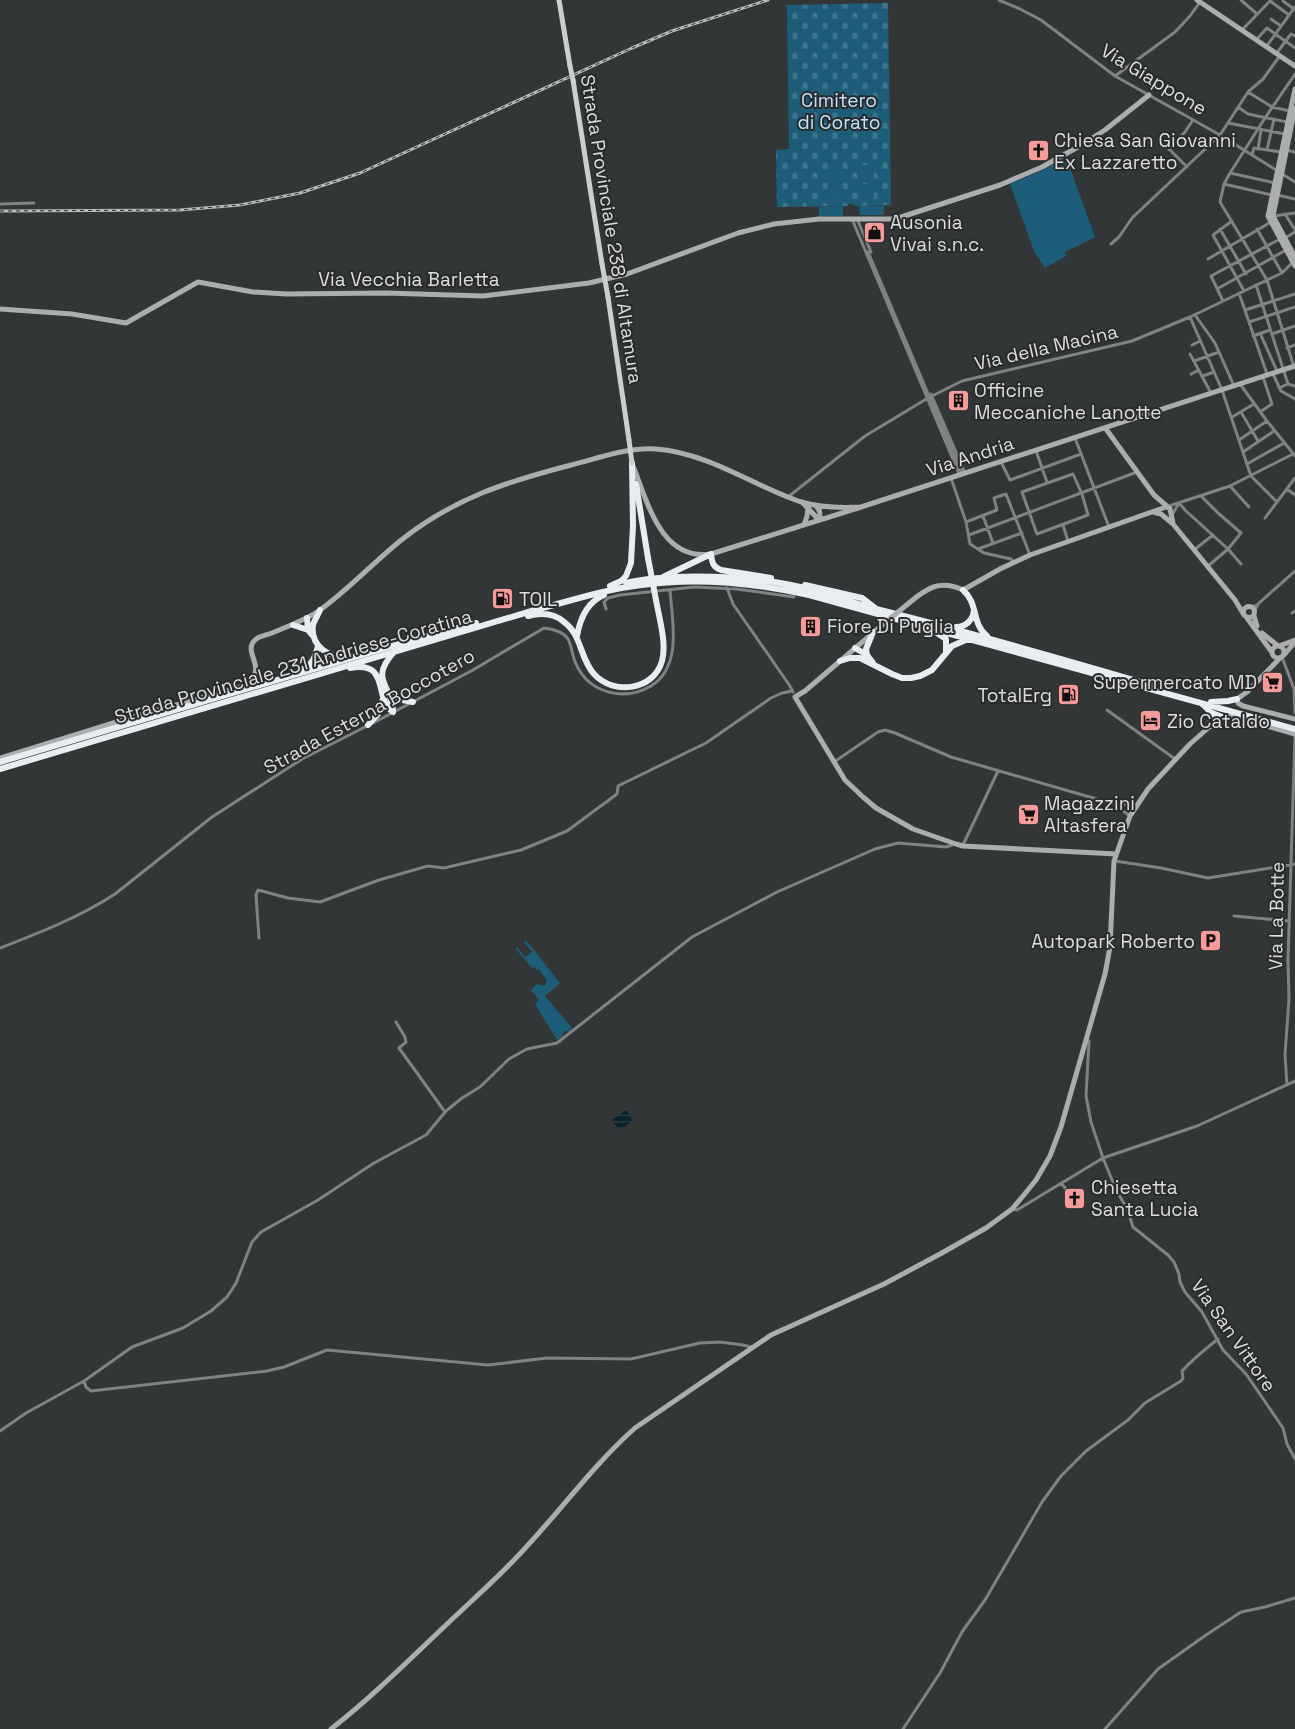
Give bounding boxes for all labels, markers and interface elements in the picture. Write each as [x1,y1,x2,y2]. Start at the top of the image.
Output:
street label: Via Giappone [1096,38,1211,121]
street label: Strada Provinciale 238 di Altamura [575,73,648,386]
park label: Cimitero di Corato [797,88,881,135]
place label: Chiesa San Giovanni Ex Lazzaretto [1054,128,1236,175]
church icon: Chiesa San Giovanni Ex Lazzaretto [1026,139,1050,163]
place label: Ausonia Vivai s.n.c. [890,210,984,257]
shop icon: Ausonia Vivai s.n.c. [862,221,886,245]
street label: Via Vecchia Barletta [318,267,500,292]
street label: Via della Macina [972,319,1120,376]
place label: Officine Meccaniche Lanotte [974,378,1162,425]
building icon: Officine Meccaniche Lanotte [946,389,970,413]
street label: Via Andria [923,431,1017,482]
fuel station icon: TOIL [491,587,515,611]
place label: TOIL [519,587,557,612]
street label: Strada Provinciale 231 Andriese-Coratina [111,603,475,730]
building icon: Fiore Di Puglia [799,614,823,638]
place label: Fiore Di Puglia [827,614,954,639]
street label: Strada Esterna Boccotero [259,643,479,780]
place label: Supermercato MD [1093,670,1257,695]
supermarket icon: Supermercato MD [1261,670,1285,694]
place label: TotalErg [977,683,1052,708]
fuel station icon: TotalErg [1056,683,1080,707]
hotel icon: Zio Cataldo [1139,709,1163,733]
place label: Zio Cataldo [1167,709,1270,734]
place label: Magazzini Altasfera [1044,791,1135,838]
supermarket icon: Magazzini Altasfera [1016,802,1040,826]
street label: Via La Botte [1263,861,1290,971]
place label: Autopark Roberto [1031,929,1195,954]
parking icon: Autopark Roberto [1199,929,1223,953]
place label: Chiesetta Santa Lucia [1091,1175,1198,1222]
church icon: Chiesetta Santa Lucia [1063,1186,1087,1210]
street label: Via San Vittore [1185,1274,1282,1397]

